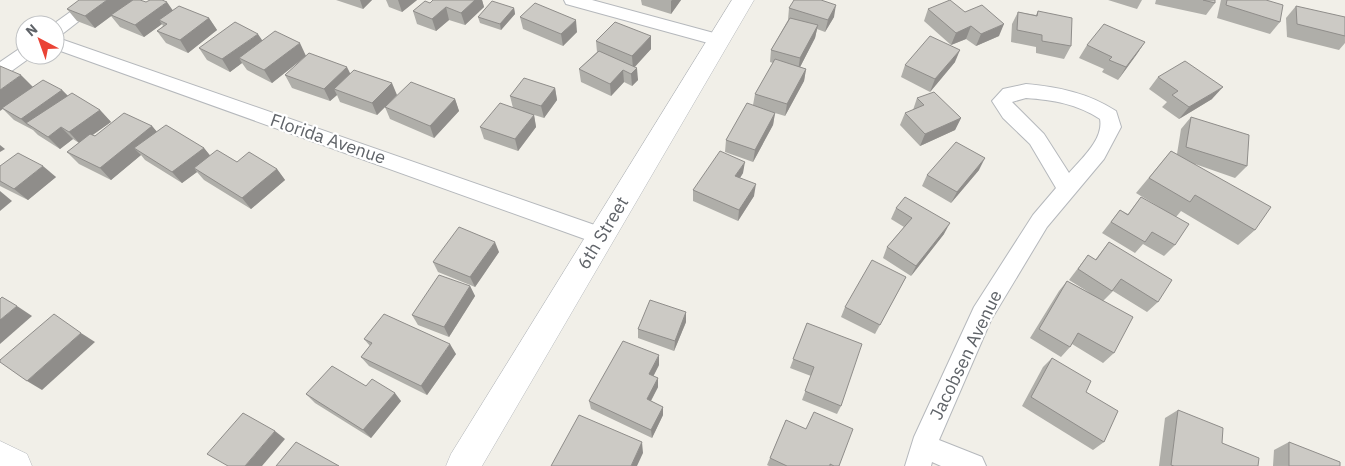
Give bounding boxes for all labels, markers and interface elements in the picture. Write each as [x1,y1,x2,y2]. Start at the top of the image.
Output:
north arrow [15,15,65,65]
text: N [22,20,41,40]
street label: Florida Avenue [267,108,389,169]
street label: 6th Street [572,192,633,273]
street label: Jacobsen Avenue [924,286,1007,423]

